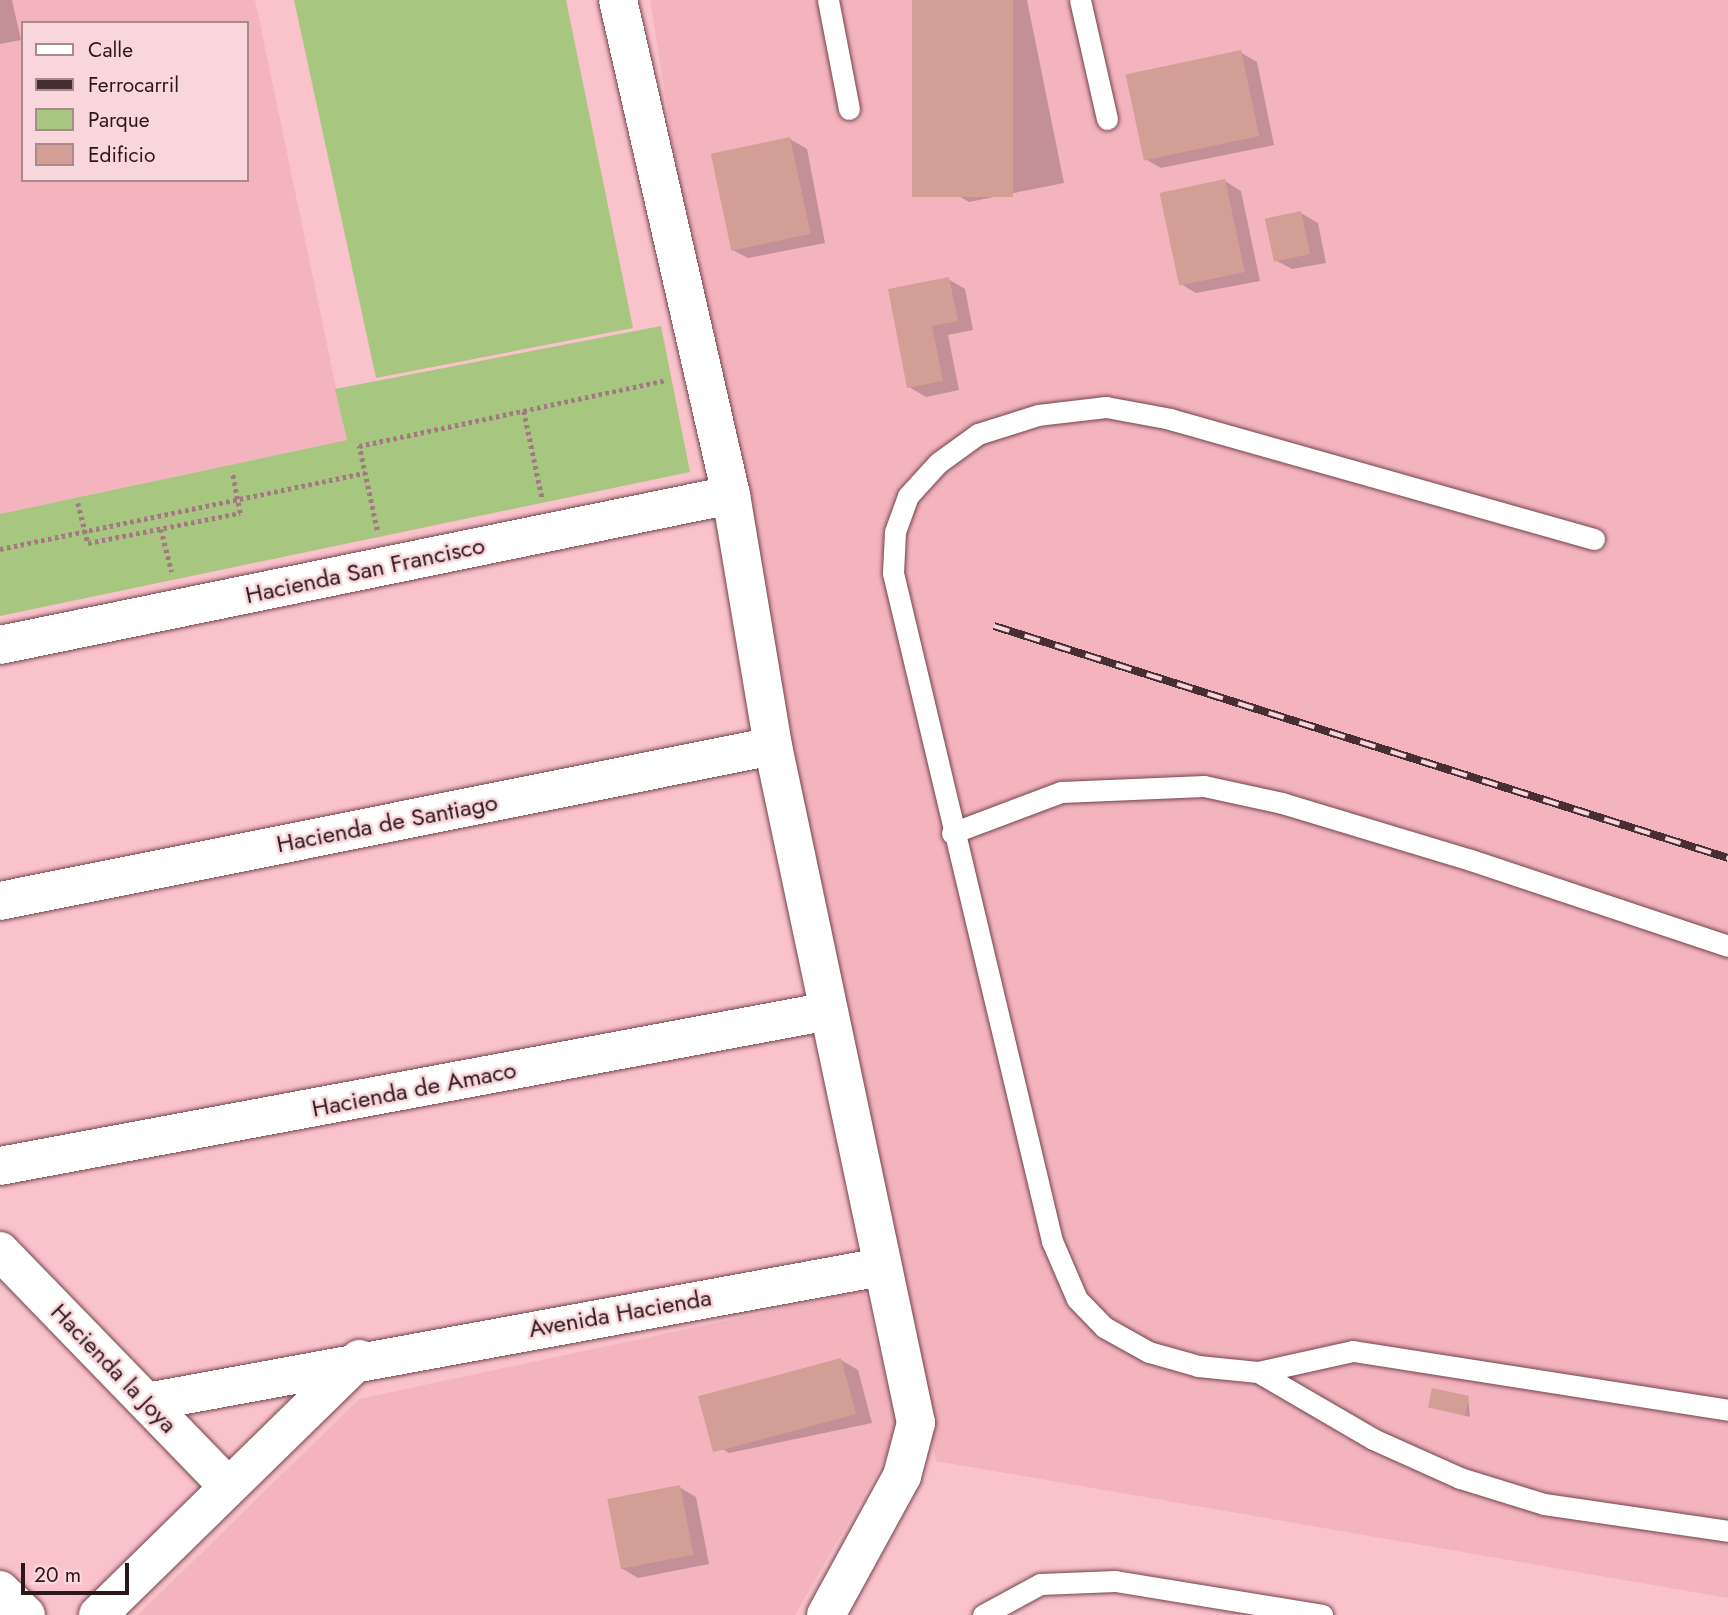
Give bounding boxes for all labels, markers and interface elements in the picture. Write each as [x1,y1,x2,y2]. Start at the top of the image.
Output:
legend [21,21,248,182]
text: Calle [88,35,133,65]
text: Ferrocarril [88,70,179,100]
text: Parque [88,105,150,135]
text: Edificio [88,140,155,170]
street label: Hacienda San Francisco [243,531,487,609]
street label: Hacienda de Santiago [274,787,500,859]
street label: Hacienda de Amaco [309,1055,519,1123]
street label: Avenida Hacienda [526,1283,714,1343]
street label: Hacienda la Joya [45,1297,183,1439]
scale bar [24,1548,133,1592]
text: 20 m [34,1560,81,1590]

